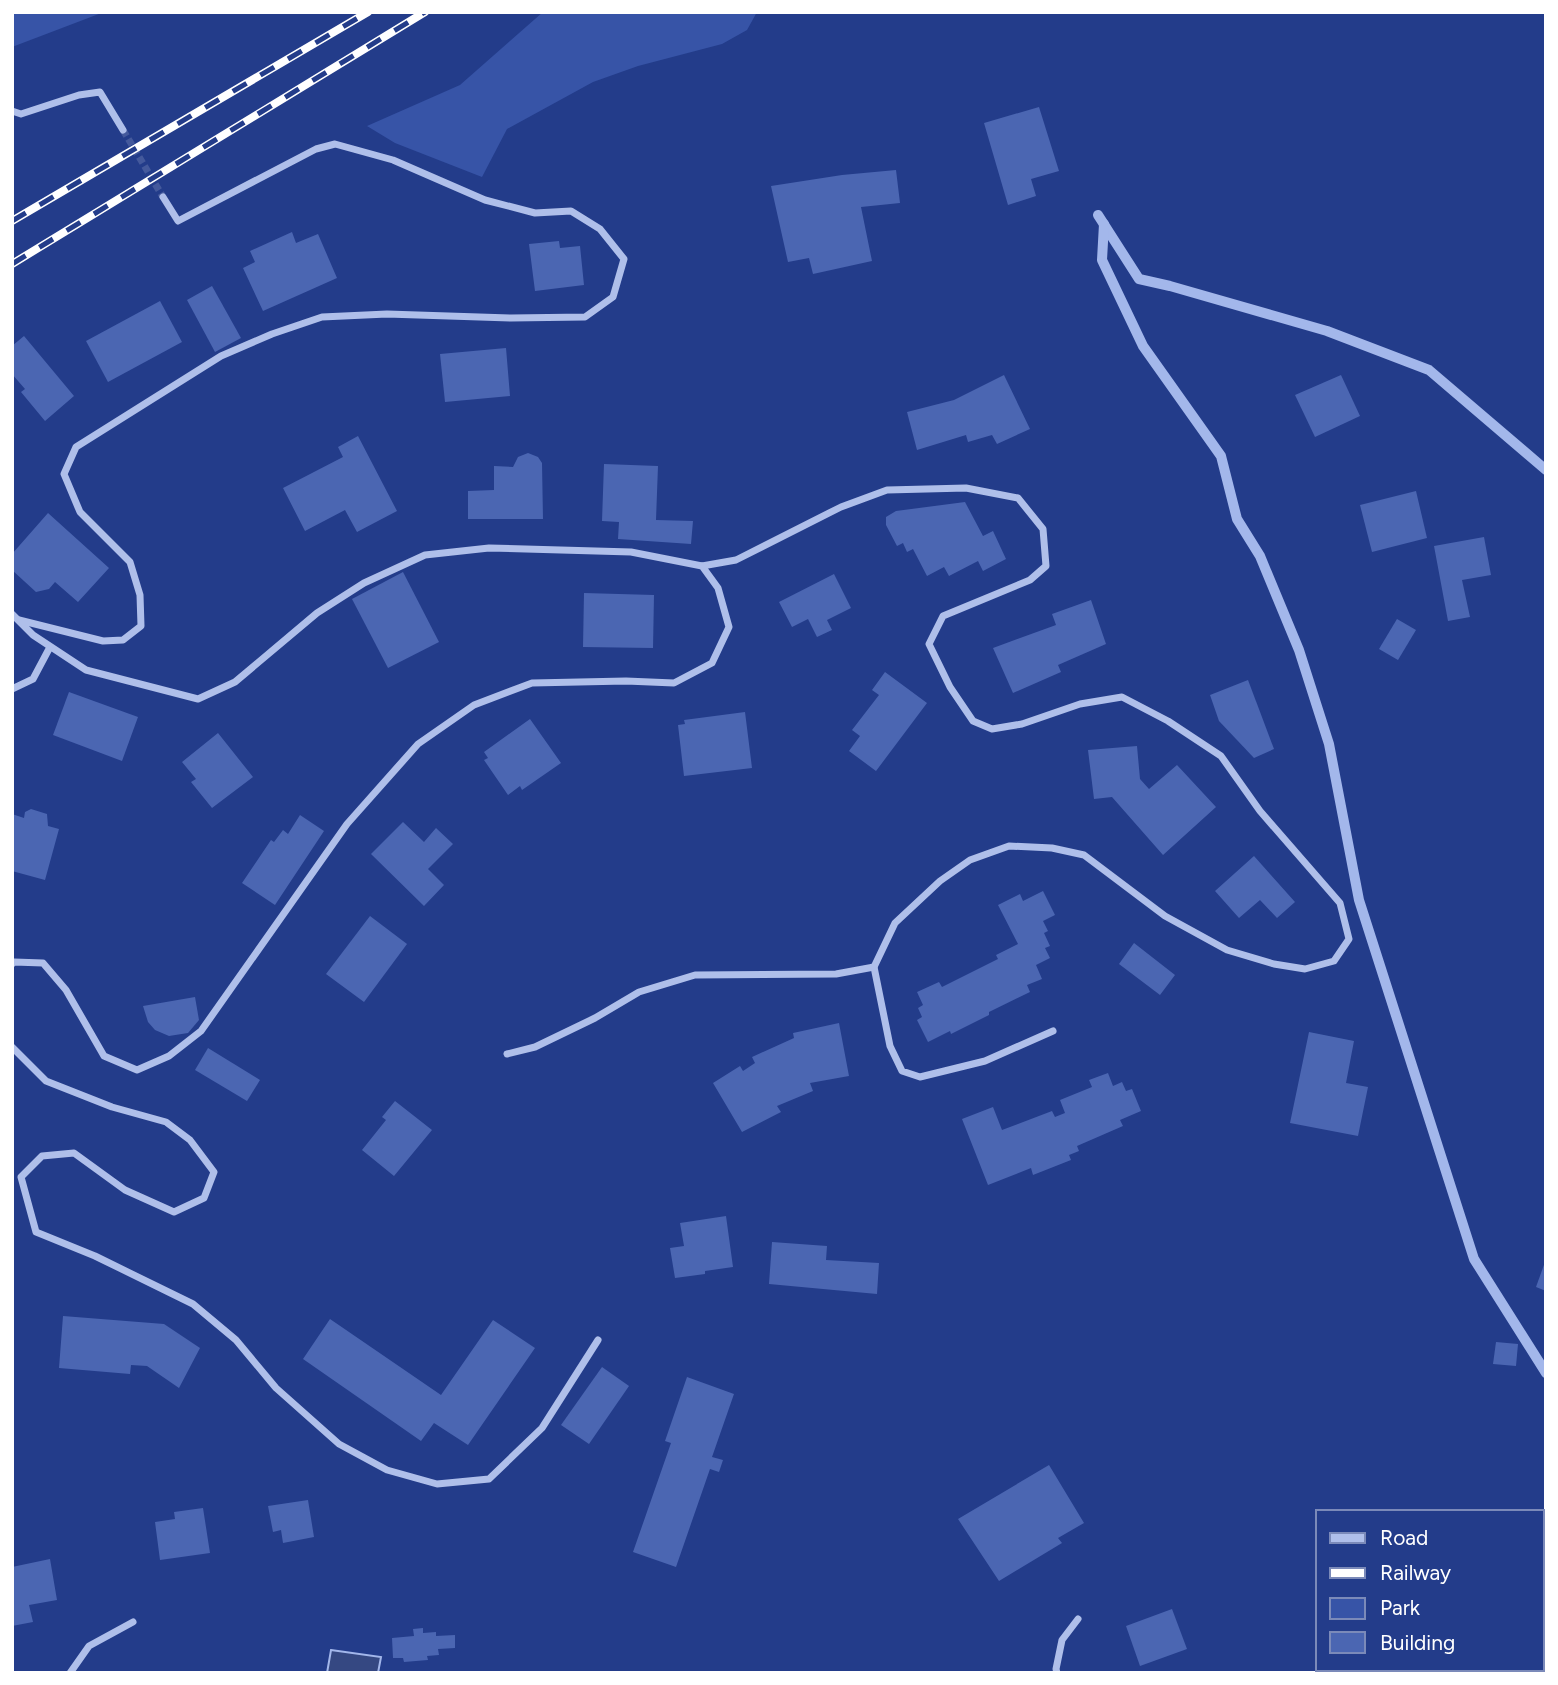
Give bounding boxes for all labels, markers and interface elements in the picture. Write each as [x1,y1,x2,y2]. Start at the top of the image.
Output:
legend [1316,1510,1544,1671]
text: Road [1380,1525,1428,1550]
text: Railway [1380,1560,1451,1585]
text: Park [1380,1595,1421,1620]
text: Building [1380,1630,1455,1655]

